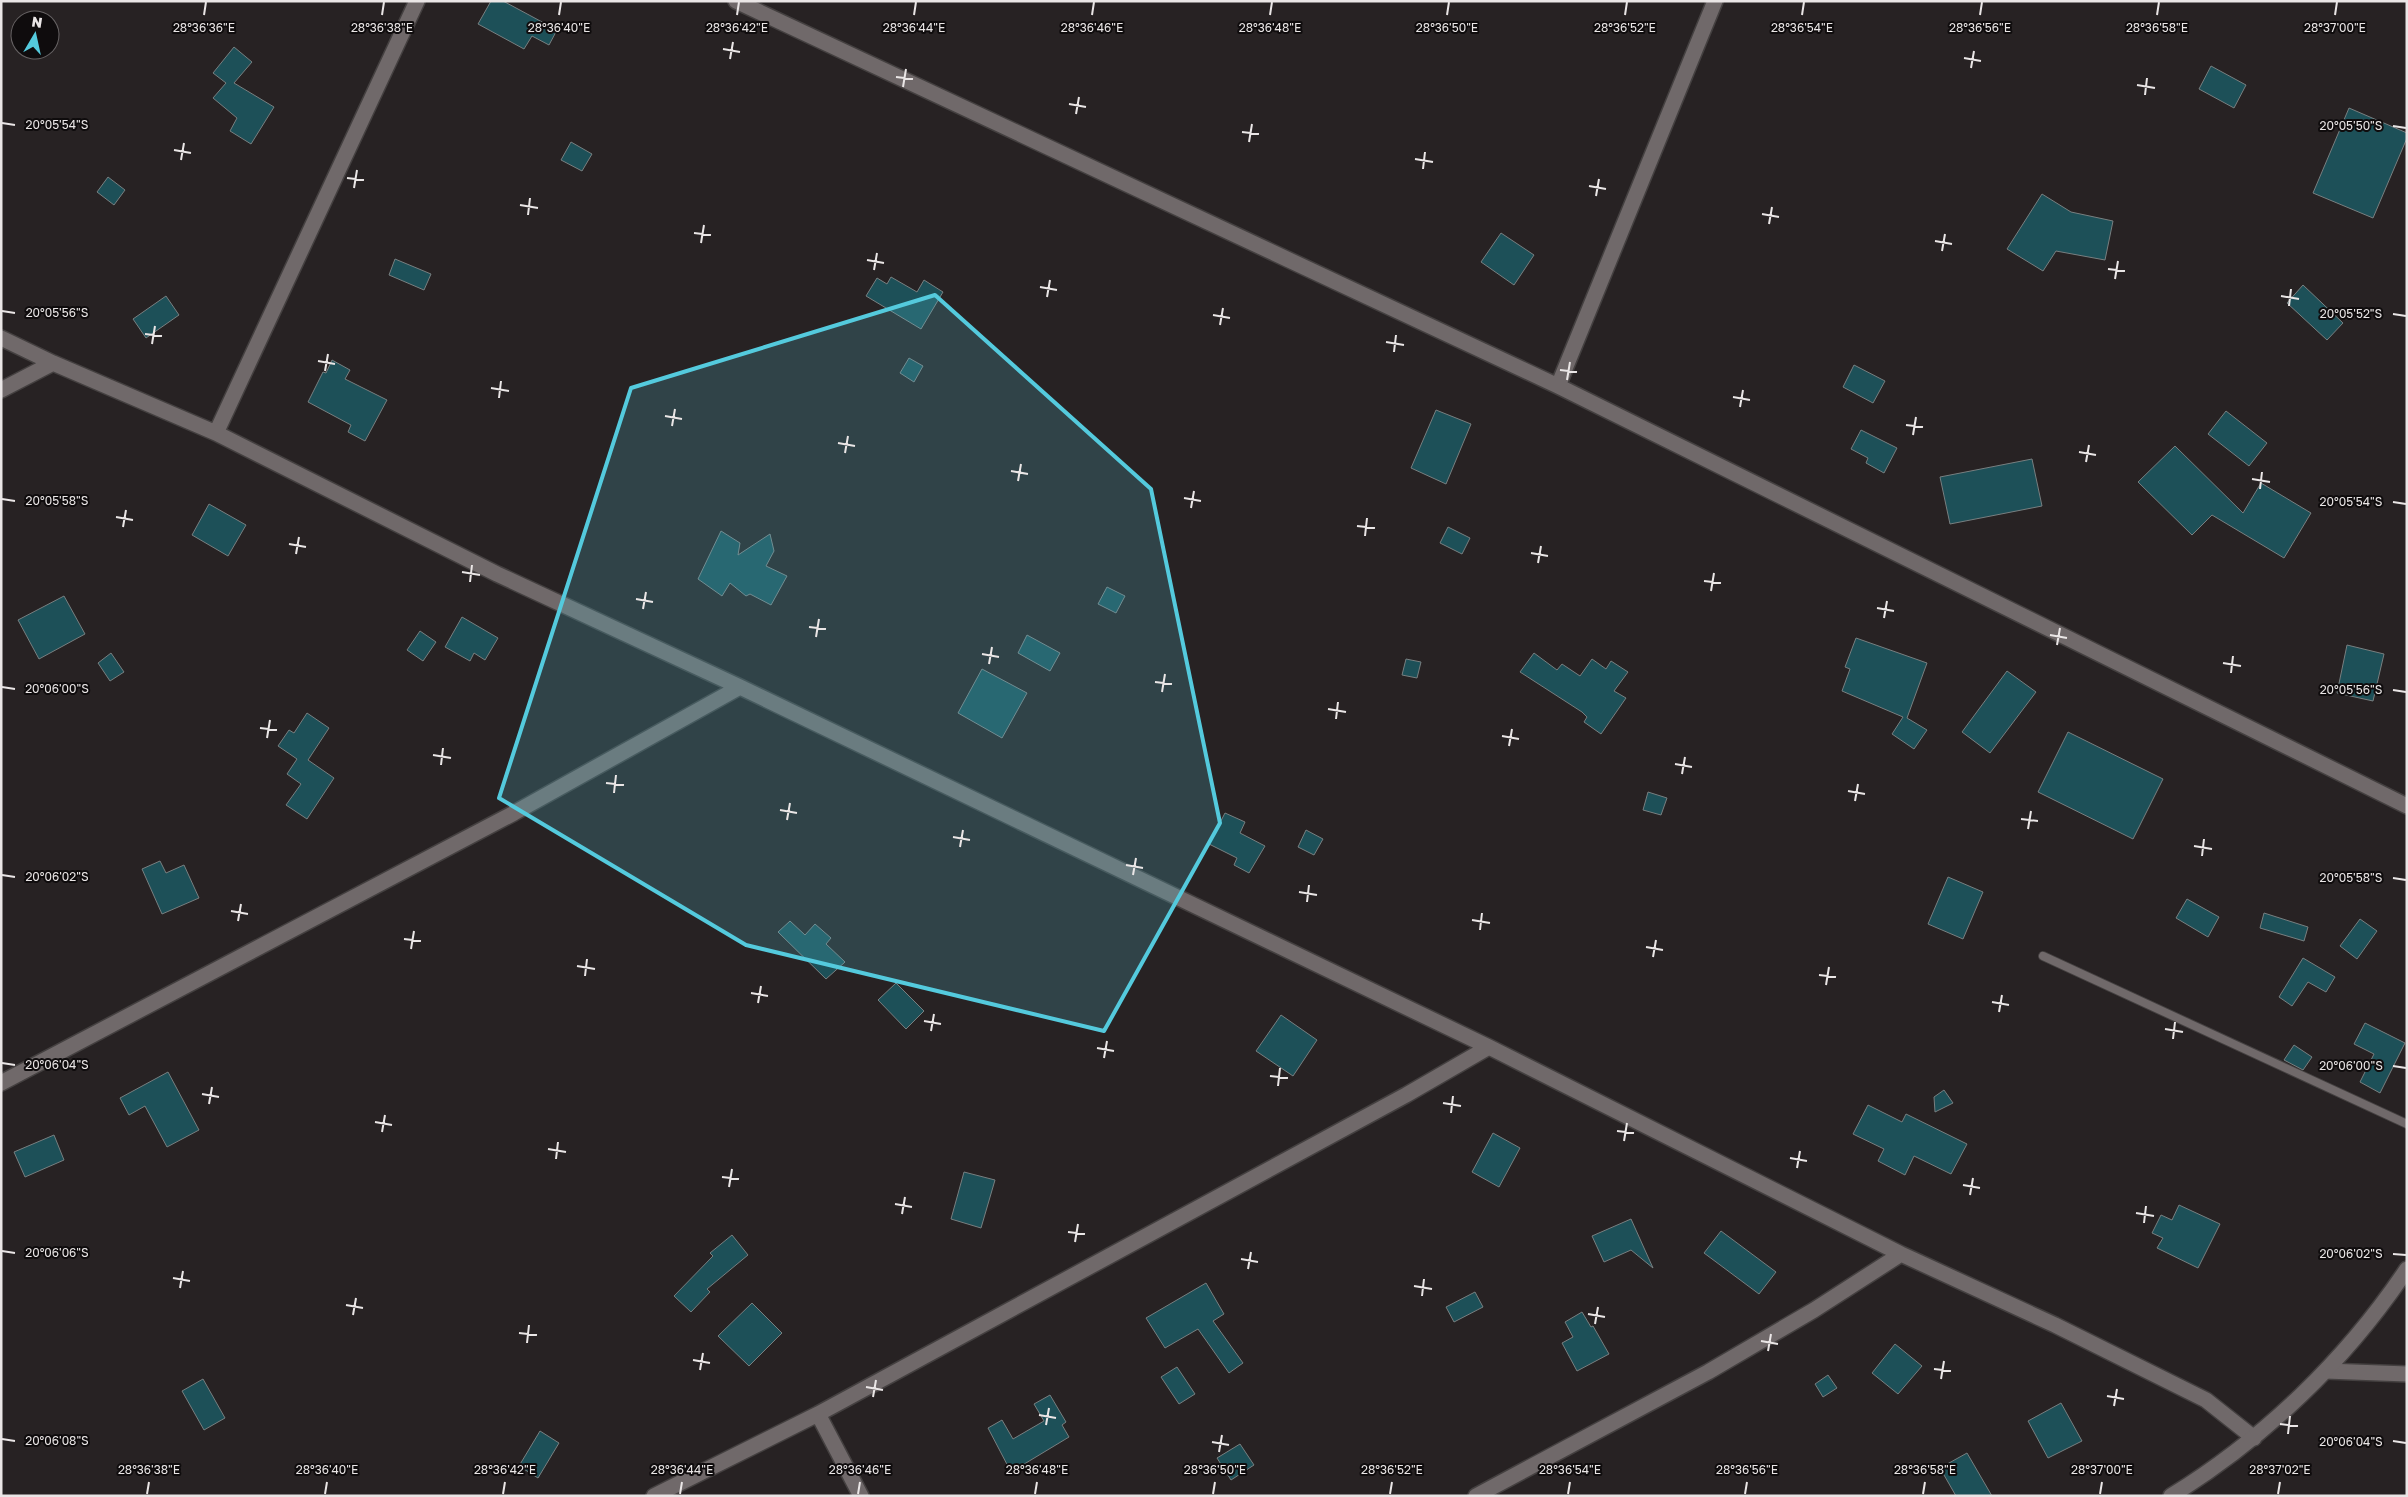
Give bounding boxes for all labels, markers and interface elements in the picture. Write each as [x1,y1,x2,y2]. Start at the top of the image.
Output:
north arrow [10,10,60,60]
text: N [31,12,44,31]
text: 28°36'36"E [173,20,235,35]
text: 28°36'38"E [351,20,413,35]
text: 28°36'40"E [528,20,590,35]
text: 28°36'42"E [706,20,768,35]
text: 28°36'44"E [883,20,945,35]
text: 28°36'46"E [1061,20,1123,35]
text: 28°36'48"E [1239,20,1301,35]
text: 28°36'50"E [1416,20,1478,35]
text: 28°36'52"E [1594,20,1656,35]
text: 28°36'54"E [1771,20,1833,35]
text: 28°36'56"E [1949,20,2011,35]
text: 28°36'58"E [2126,20,2188,35]
text: 28°37'00"E [2304,20,2366,35]
text: 20°05'54"S [26,117,89,132]
text: 20°05'50"S [2320,118,2383,133]
text: 20°05'56"S [26,305,89,320]
text: 20°05'52"S [2320,306,2383,321]
text: 20°05'58"S [26,493,89,508]
text: 20°05'54"S [2320,494,2383,509]
text: 20°06'00"S [25,681,89,696]
text: 20°05'56"S [2320,682,2383,697]
text: 20°06'02"S [25,869,89,884]
text: 20°05'58"S [2320,870,2383,885]
text: 20°06'04"S [25,1057,89,1072]
text: 20°06'00"S [2319,1058,2383,1073]
text: 20°06'06"S [25,1245,89,1260]
text: 20°06'02"S [2319,1246,2383,1261]
text: 20°06'08"S [25,1433,89,1448]
text: 20°06'04"S [2319,1434,2383,1449]
text: 28°36'38"E [118,1462,180,1477]
text: 28°36'40"E [296,1462,358,1477]
text: 28°36'42"E [474,1462,536,1477]
text: 28°36'44"E [651,1462,713,1477]
text: 28°36'46"E [829,1462,891,1477]
text: 28°36'48"E [1006,1462,1068,1477]
text: 28°36'50"E [1184,1462,1246,1477]
text: 28°36'52"E [1361,1462,1423,1477]
text: 28°36'54"E [1539,1462,1601,1477]
text: 28°36'56"E [1716,1462,1778,1477]
text: 28°36'58"E [1894,1462,1956,1477]
text: 28°37'00"E [2071,1462,2133,1477]
text: 28°37'02"E [2249,1462,2311,1477]

